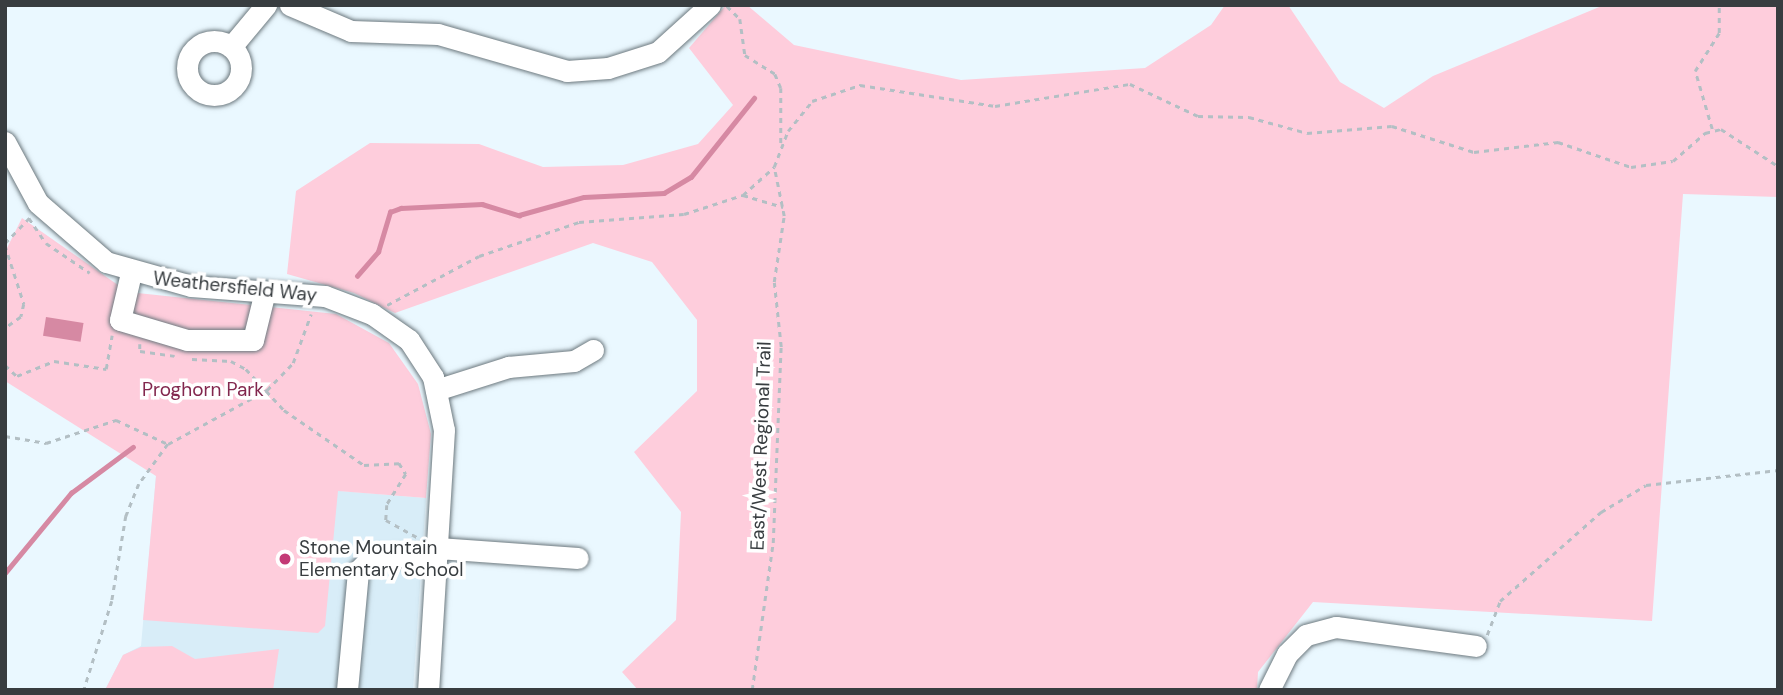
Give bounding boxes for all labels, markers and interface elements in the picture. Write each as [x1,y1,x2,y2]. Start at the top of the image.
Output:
street label: Weathersfield Way [152,267,318,307]
street label: East/West Regional Trail [746,341,776,551]
park label: Proghorn Park [142,379,264,401]
place label: Stone Mountain Elementary School [299,537,463,581]
marker: Stone Mountain Elementary School [277,551,293,567]

